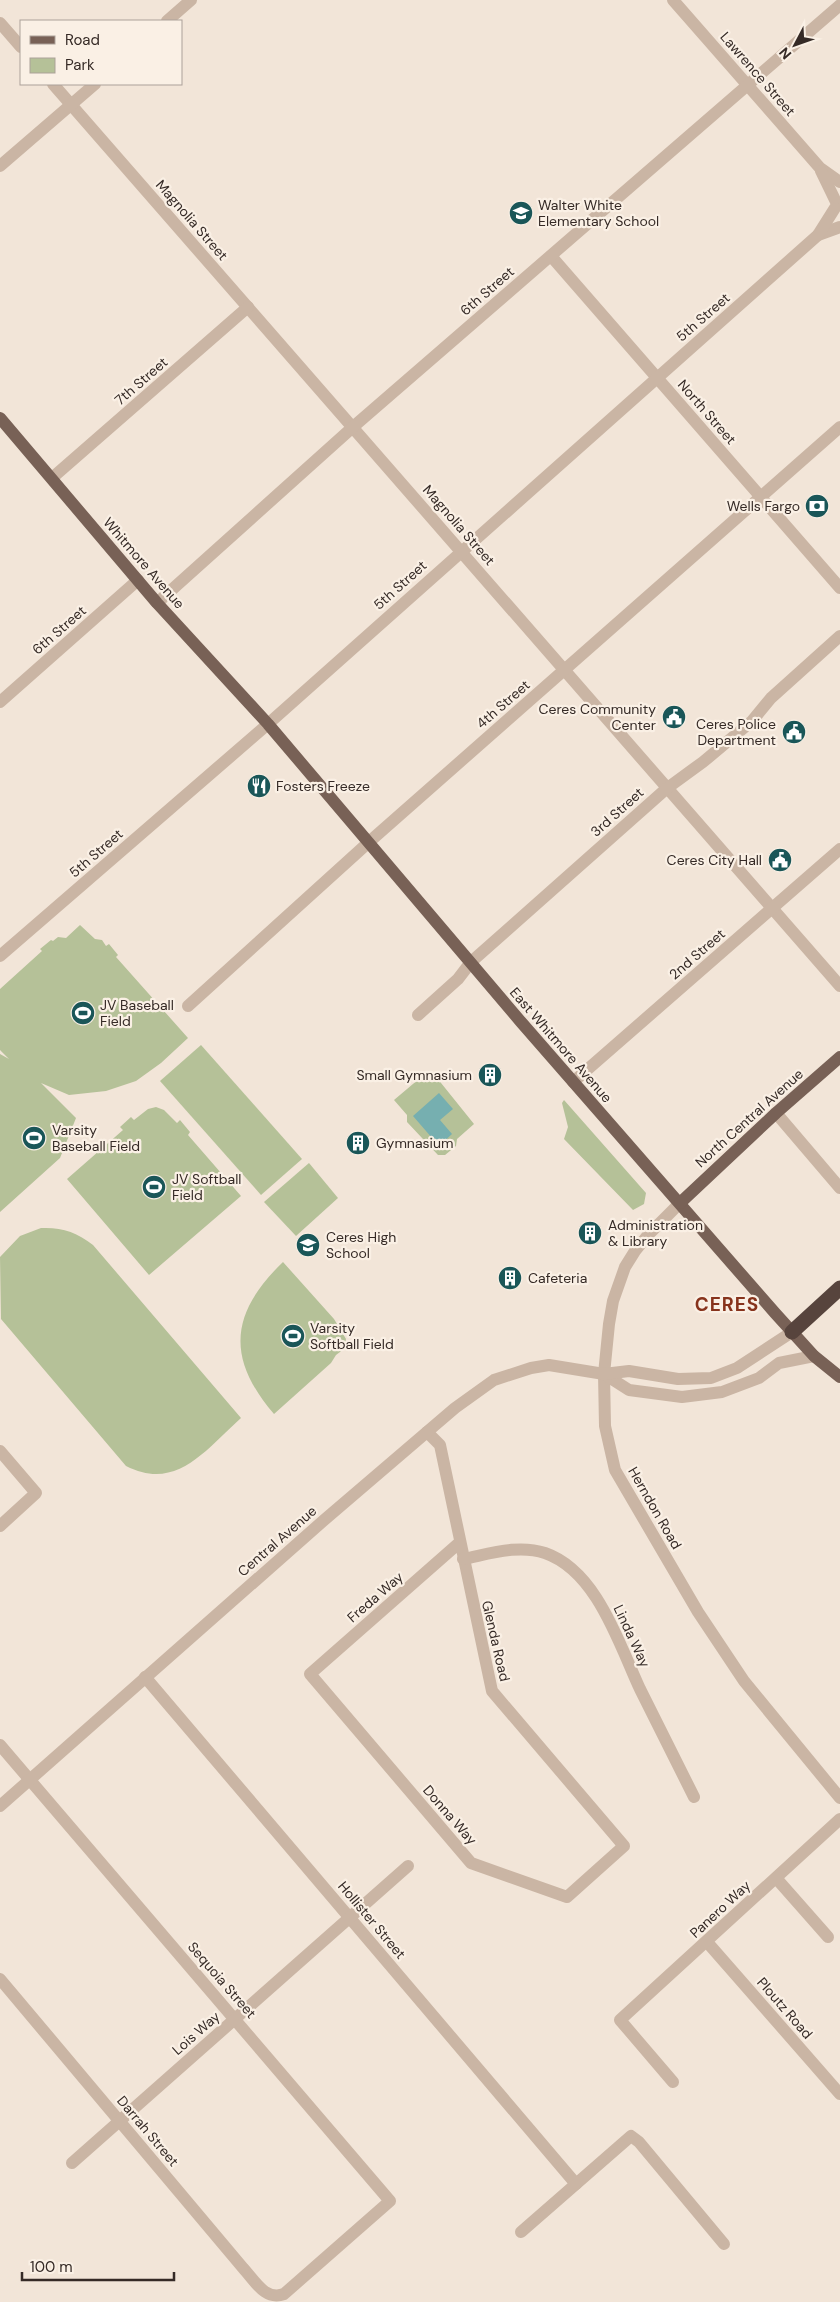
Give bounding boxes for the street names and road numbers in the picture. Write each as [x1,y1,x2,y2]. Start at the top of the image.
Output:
street label: Lawrence Street [716,28,800,120]
street label: Magnolia Street [152,176,232,264]
street label: 6th Street [456,263,518,319]
street label: 5th Street [672,289,734,345]
street label: 7th Street [111,353,171,409]
street label: North Street [674,376,740,448]
street label: Magnolia Street [419,481,499,569]
street label: Whitmore Avenue [99,514,189,612]
street label: 5th Street [370,556,430,614]
street label: 6th Street [28,602,90,658]
street label: 4th Street [472,676,534,732]
street label: 3rd Street [587,783,647,841]
street label: 5th Street [65,825,127,881]
street label: 2nd Street [665,925,729,983]
street label: East Whitmore Avenue [506,984,616,1106]
street label: North Central Avenue [691,1065,807,1171]
street label: Herndon Road [624,1464,686,1552]
street label: Central Avenue [234,1502,320,1580]
street label: Freda Way [343,1568,407,1626]
street label: Glenda Road [478,1599,514,1683]
street label: Linda Way [610,1602,654,1670]
street label: Donna Way [419,1781,481,1849]
street label: Panero Way [686,1876,754,1942]
street label: Hollister Street [334,1877,410,1963]
street label: Sequoia Street [184,1938,260,2022]
street label: Ploutz Road [753,1973,817,2043]
street label: Lois Way [168,2007,224,2059]
street label: Darrah Street [113,2092,183,2170]

